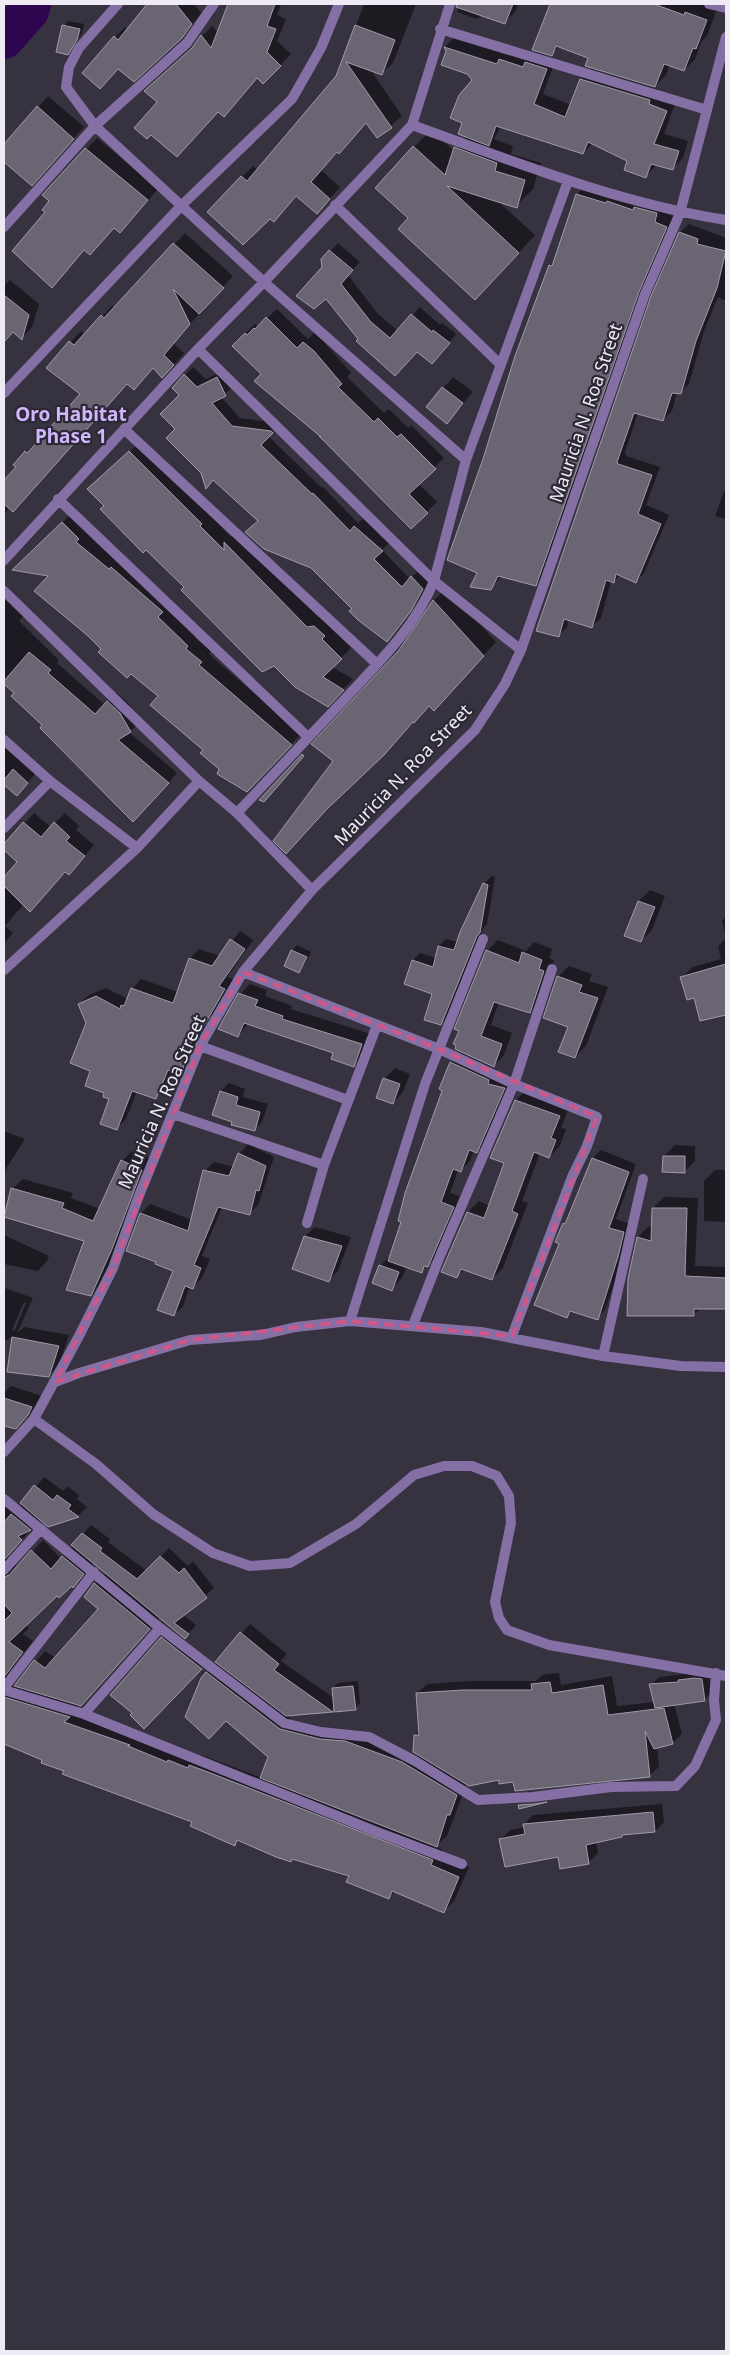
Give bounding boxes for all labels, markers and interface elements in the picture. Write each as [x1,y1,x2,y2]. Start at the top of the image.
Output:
street label: Mauricia N. Roa Street [543,319,627,505]
district label: Oro Habitat Phase 1 [15,401,127,449]
street label: Mauricia N. Roa Street [328,698,477,850]
street label: Mauricia N. Roa Street [112,1010,210,1192]

